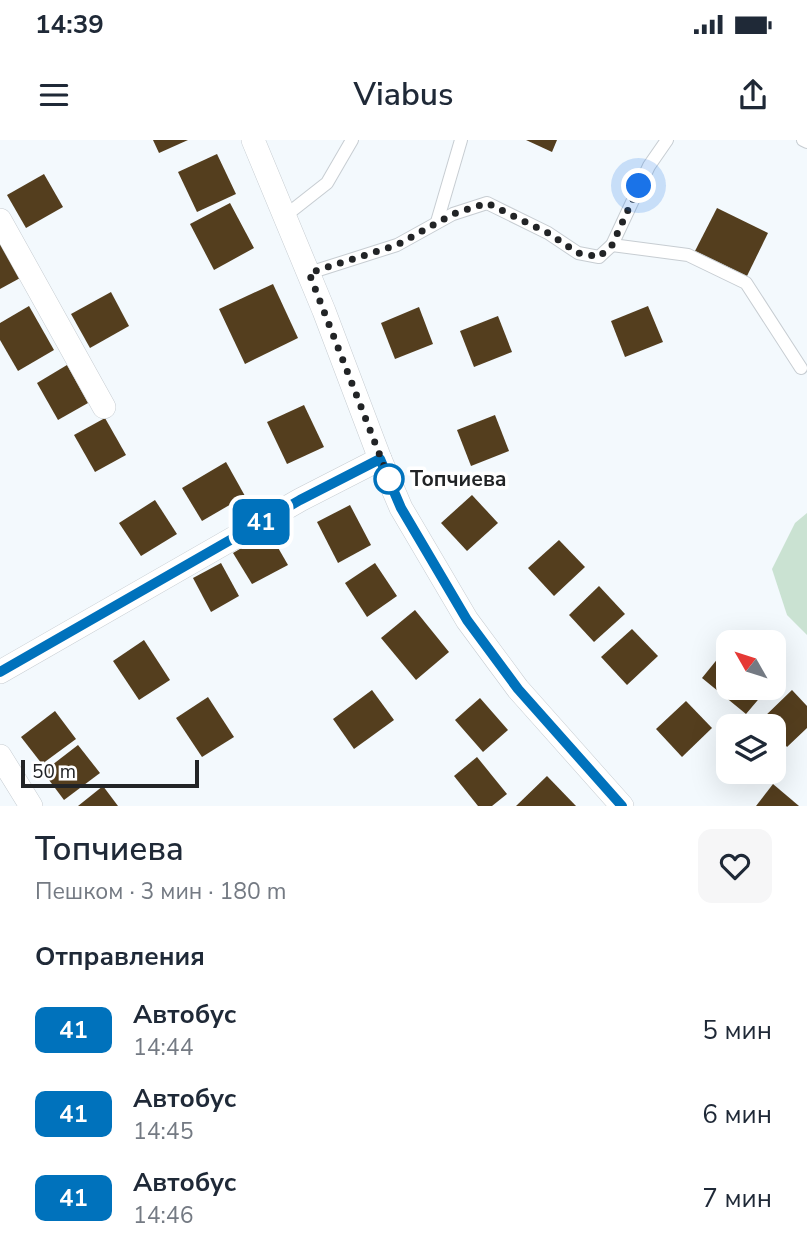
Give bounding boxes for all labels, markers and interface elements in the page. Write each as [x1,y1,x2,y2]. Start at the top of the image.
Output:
text: 14:39 [35,7,104,42]
text: Viabus [354,73,453,116]
icon: menu [35,76,73,114]
icon: share [734,76,772,114]
your location [621,168,656,203]
marker: Топчиева [374,464,404,494]
place label: Топчиева [410,465,507,493]
line badge: 41 [230,499,292,545]
text: 41 [247,506,275,538]
north arrow [716,630,786,700]
map controls [716,630,786,784]
button: layers [716,714,786,784]
scale bar [21,757,200,789]
text: 50 m [32,759,76,785]
text: Топчиева [35,827,184,872]
button: heart [698,829,772,903]
text: Пешком · 3 мин · 180 m [35,876,286,907]
text: Отправления [35,939,205,974]
text: Автобус [133,997,236,1032]
text: 5 мин [702,1013,772,1048]
text: 41 [59,1014,88,1046]
text: 14:44 [133,1032,193,1063]
text: Автобус [133,1081,236,1116]
text: 6 мин [702,1097,772,1132]
text: 41 [59,1098,88,1130]
text: 14:45 [133,1116,193,1147]
text: Автобус [133,1165,236,1200]
text: 7 мин [702,1181,772,1216]
text: 41 [59,1182,88,1214]
text: 14:46 [133,1200,193,1231]

